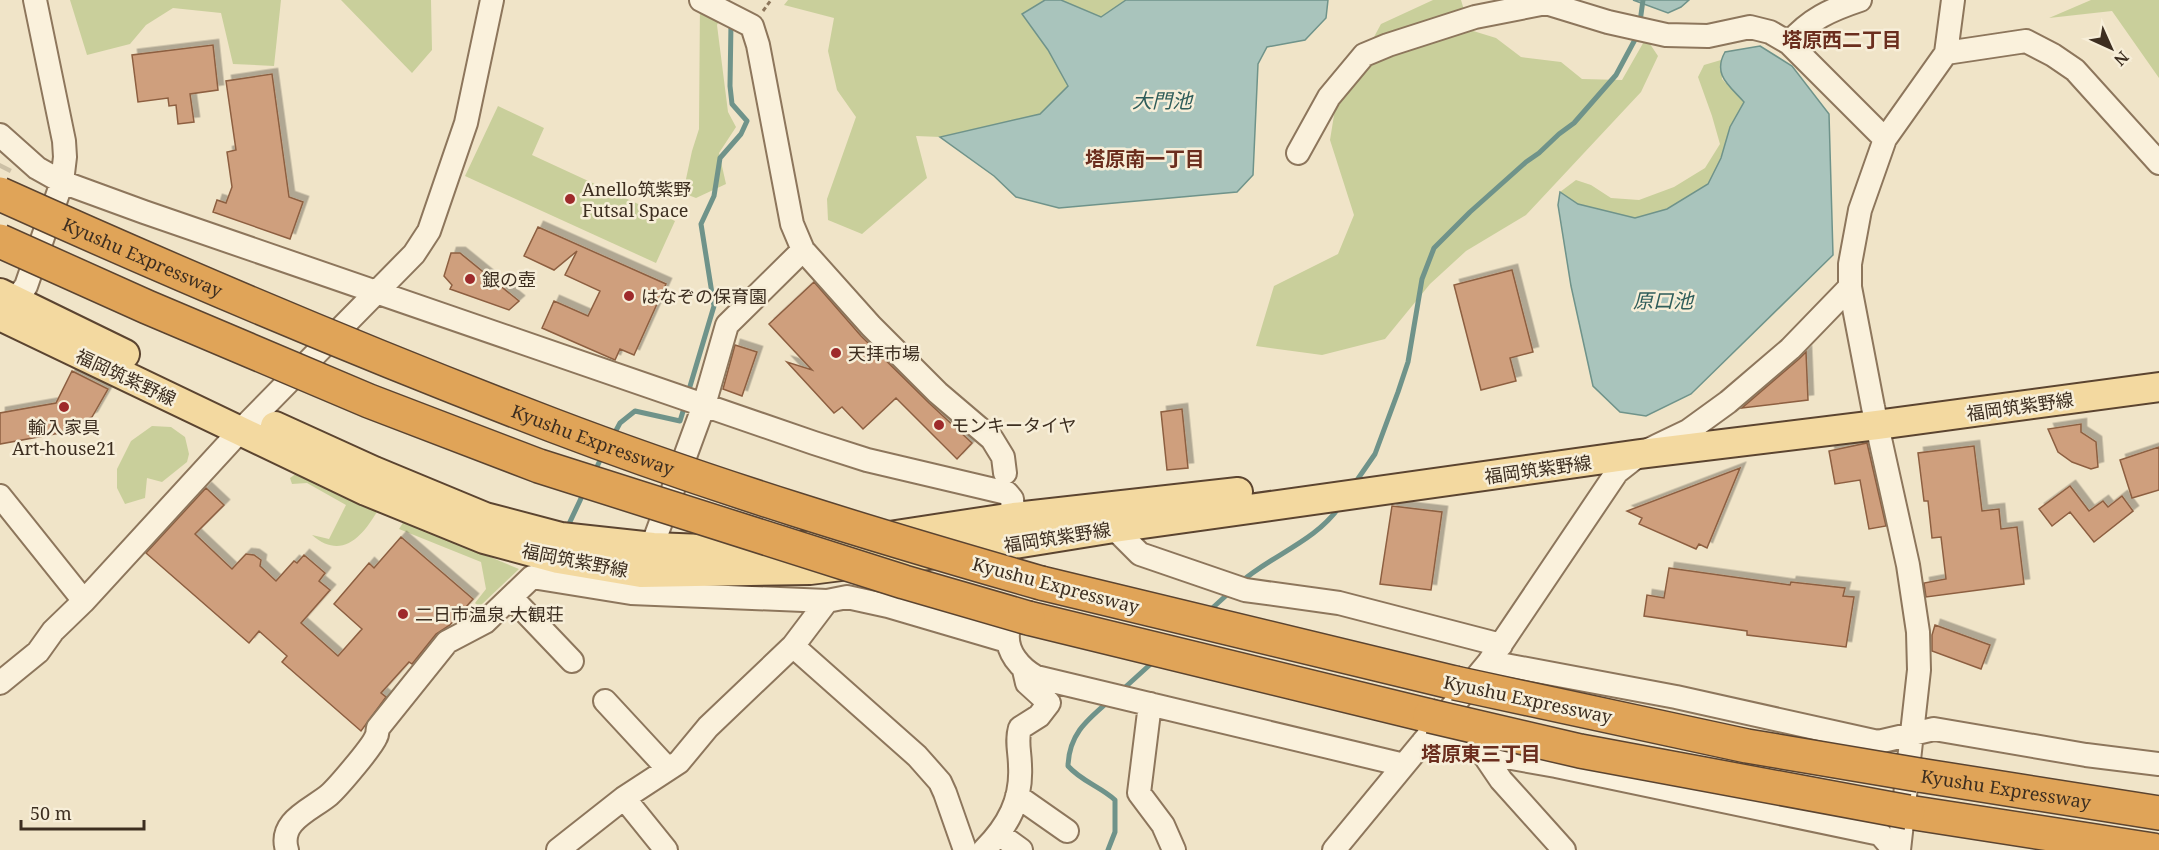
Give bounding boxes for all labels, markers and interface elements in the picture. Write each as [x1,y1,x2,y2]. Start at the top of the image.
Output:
north arrow [2081,18,2141,78]
district label: 塔原西二丁目 [1782,26,1902,53]
text: N [2109,46,2134,71]
water label: 大門池 [1132,87,1194,114]
district label: 塔原南一丁目 [1085,145,1205,172]
place label: Anello筑紫野 Futsal Space [582,177,691,222]
marker: Anello筑紫野 Futsal Space [563,192,577,206]
street label: Kyushu Expressway [59,212,227,303]
place label: 銀の壺 [482,267,536,291]
marker: 銀の壺 [463,272,477,286]
place label: はなぞの保育園 [641,284,767,308]
water label: 原口池 [1633,287,1695,314]
marker: はなぞの保育園 [622,289,636,303]
place label: 天拝市場 [848,341,920,365]
street label: 福岡筑紫野線 [72,343,180,411]
marker: 天拝市場 [829,346,843,360]
street label: 福岡筑紫野線 [1965,387,2075,425]
street label: Kyushu Expressway [508,399,678,481]
marker: 輸入家具 Art-house21 [57,400,71,414]
place label: モンキータイヤ [951,413,1076,437]
place label: 輸入家具 Art-house21 [12,415,116,460]
marker: モンキータイヤ [932,418,946,432]
street label: 福岡筑紫野線 [1483,450,1593,488]
street label: 福岡筑紫野線 [1002,517,1112,557]
street label: 福岡筑紫野線 [520,538,630,582]
street label: Kyushu Expressway [970,551,1143,619]
place label: 二日市温泉 大観荘 [415,602,564,626]
marker: 二日市温泉 大観荘 [396,607,410,621]
street label: Kyushu Expressway [1441,669,1615,729]
district label: 塔原東三丁目 [1421,740,1541,767]
street label: Kyushu Expressway [1919,763,2094,814]
scale bar [21,793,144,831]
text: 50 m [30,801,72,825]

